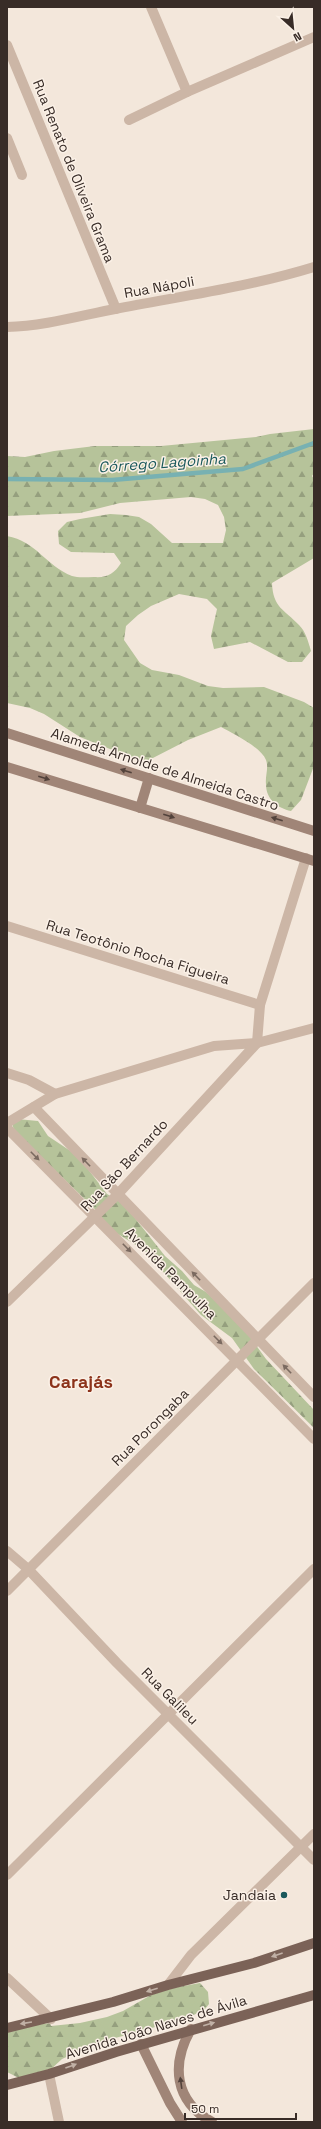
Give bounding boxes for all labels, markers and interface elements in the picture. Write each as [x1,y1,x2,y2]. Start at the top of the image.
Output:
north arrow [273,8,313,48]
text: N [291,29,304,45]
street label: Rua Renato de Oliveira Grama [29,77,119,265]
street label: Rua Nápoli [123,272,195,302]
water label: Córrego Lagoinha [98,449,227,476]
street label: Alameda Arnolde de Almeida Castro [49,724,281,814]
one-way arrow [120,768,132,774]
one-way arrow [39,775,51,781]
one-way arrow [163,814,175,820]
one-way arrow [271,816,283,822]
street label: Rua Teotônio Rocha Figueira [44,916,232,988]
street label: Rua São Bernardo [77,1115,171,1215]
one-way arrow [30,1151,40,1161]
one-way arrow [82,1157,91,1167]
street label: Avenida Pampulha [121,1223,221,1323]
one-way arrow [122,1243,131,1253]
one-way arrow [191,1271,201,1281]
one-way arrow [213,1335,223,1345]
one-way arrow [282,1364,292,1374]
district label: Carajás [49,1370,113,1393]
street label: Rua Porongaba [107,1384,193,1470]
street label: Rua Galileu [138,1664,202,1728]
place label: Jandaia [223,1886,276,1904]
marker: Jandaia [279,1890,289,1900]
one-way arrow [271,1953,283,1959]
one-way arrow [146,1987,158,1993]
street label: Avenida João Naves de Ávila [63,1991,249,2063]
one-way arrow [20,2020,33,2026]
one-way arrow [203,2021,215,2027]
one-way arrow [66,2063,78,2069]
one-way arrow [178,2076,184,2089]
scale bar [185,2095,296,2121]
text: 50 m [191,2101,219,2117]

